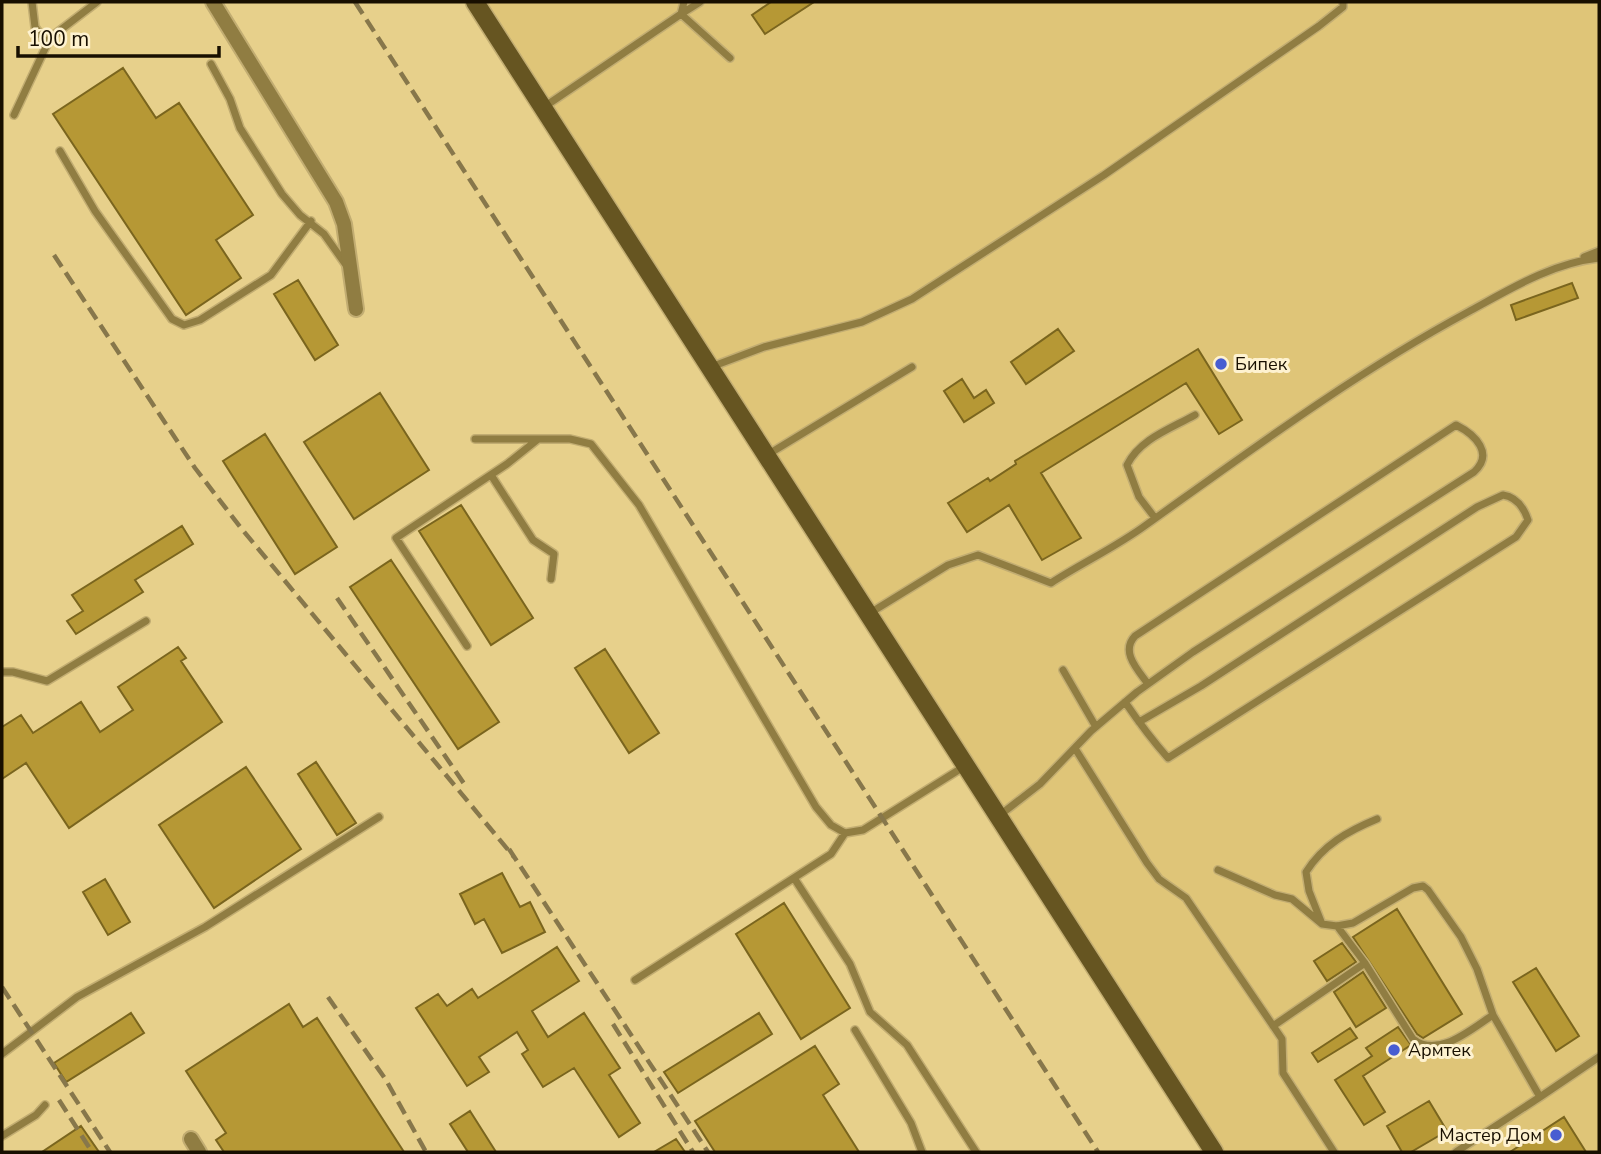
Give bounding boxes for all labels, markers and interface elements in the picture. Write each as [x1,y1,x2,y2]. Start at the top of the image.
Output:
scale bar [18,14,219,58]
text: 100 m [28,25,89,53]
place label: Бипек [1235,352,1288,376]
marker: Бипек [1213,356,1229,372]
place label: Армтек [1408,1038,1471,1062]
marker: Армтек [1386,1042,1402,1058]
place label: Мастер Дом [1439,1123,1542,1147]
marker: Мастер Дом [1548,1127,1564,1143]

